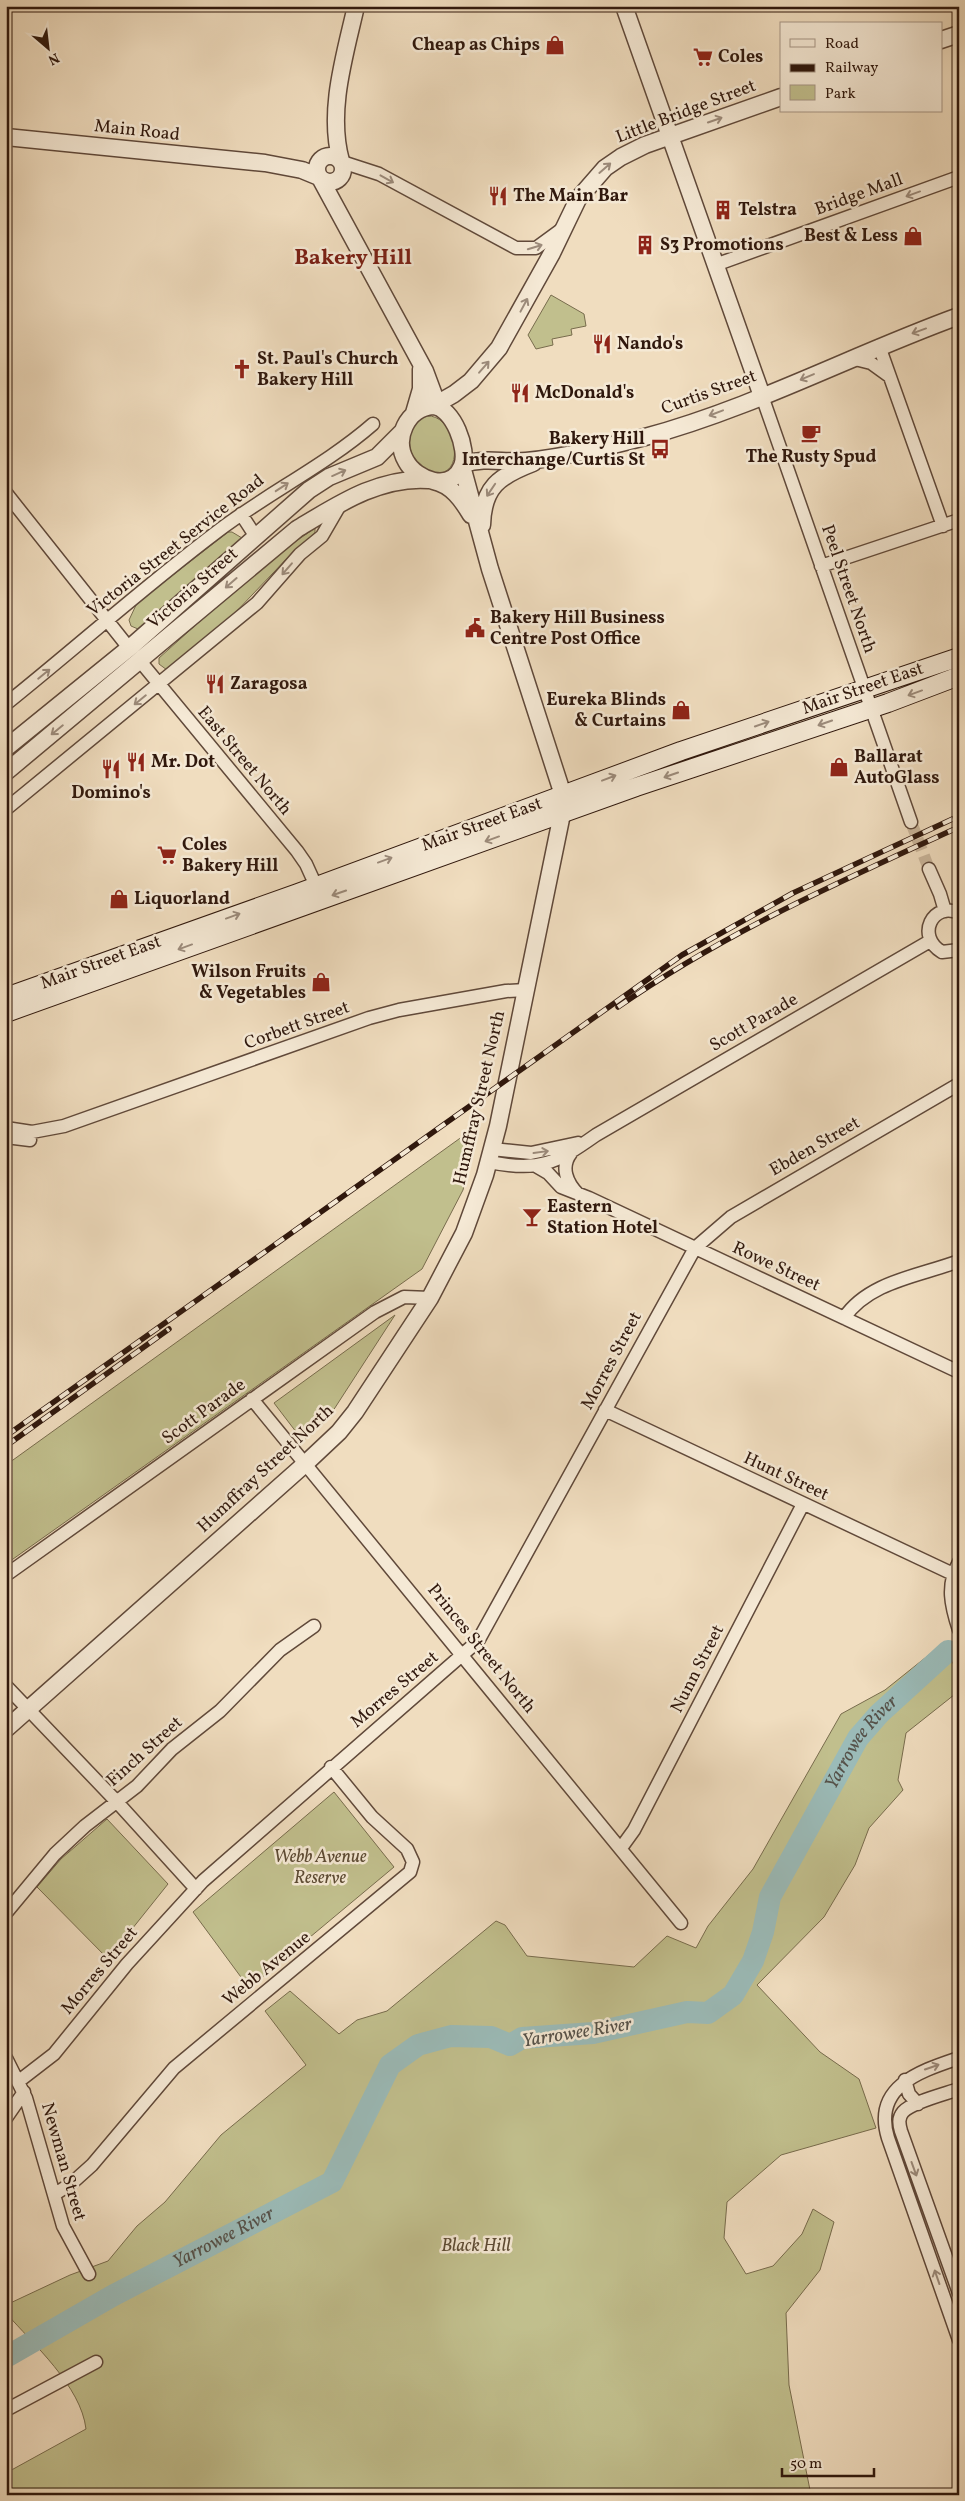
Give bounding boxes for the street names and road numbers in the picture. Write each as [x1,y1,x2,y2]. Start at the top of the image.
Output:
street label: Little Bridge Street [612,74,760,150]
street label: Main Road [93,114,181,148]
street label: Bridge Mall [811,167,907,223]
street label: Curtis Street [658,364,760,422]
street label: Victoria Street Service Road [83,470,269,622]
street label: Peel Street North [814,521,882,657]
street label: Victoria Street [143,544,243,634]
street label: Mair Street East [799,657,927,721]
street label: East Street North [191,701,297,821]
street label: Mair Street East [418,792,546,858]
street label: Mair Street East [37,930,165,996]
street label: Scott Parade [705,988,803,1058]
street label: Corbett Street [241,995,353,1057]
street label: Humffray Street North [448,1008,512,1188]
street label: Ebden Street [765,1111,865,1183]
street label: Rowe Street [728,1236,824,1298]
street label: Morres Street [576,1307,648,1415]
street label: Scott Parade [157,1373,251,1451]
street label: Humffray Street North [192,1399,340,1539]
street label: Hunt Street [739,1446,833,1508]
street label: Princes Street North [421,1579,541,1719]
street label: Nunn Street [665,1621,731,1717]
street label: Morres Street [346,1646,444,1734]
street label: Finch Street [101,1711,189,1793]
street label: Morres Street [56,1922,144,2020]
street label: Webb Avenue [218,1926,316,2012]
street label: Newman Street [34,2100,92,2224]

